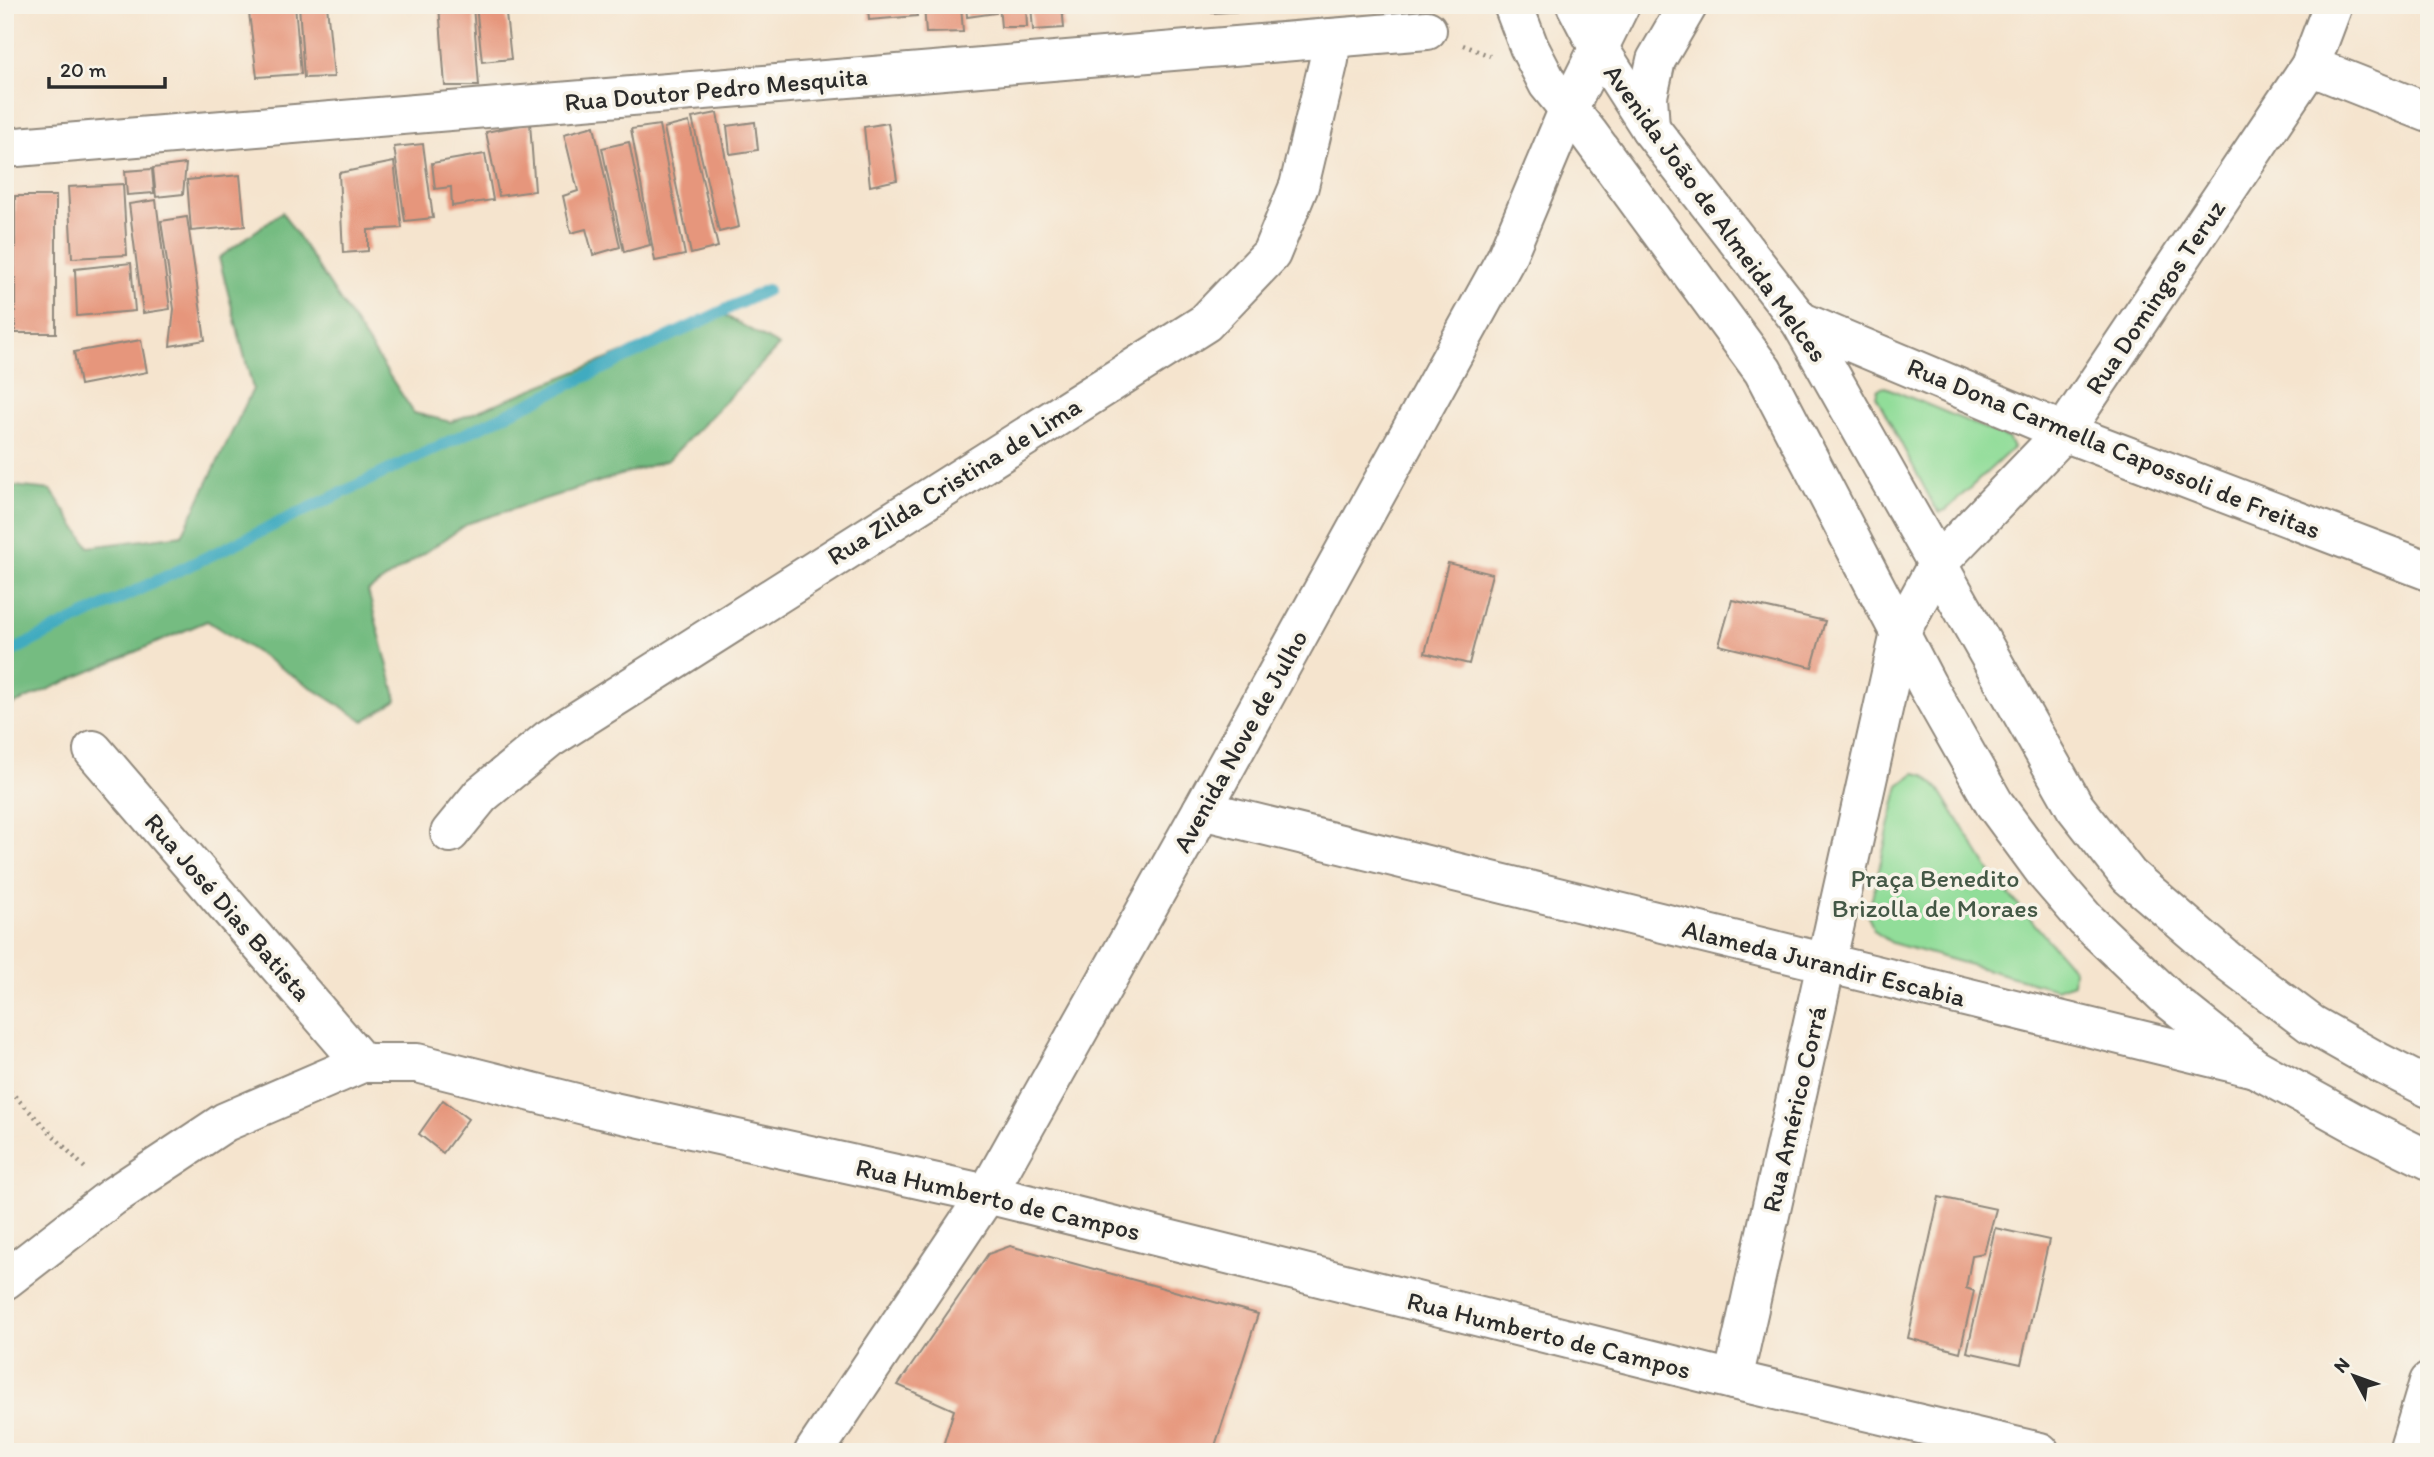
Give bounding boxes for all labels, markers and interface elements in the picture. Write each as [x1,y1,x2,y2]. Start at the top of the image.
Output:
scale bar [49,46,164,90]
text: 20 m [60,57,107,82]
street label: Avenida João de Almeida Melces [1597,58,1835,368]
street label: Rua Doutor Pedro Mesquita [563,60,869,118]
street label: Rua Domingos Teruz [2078,193,2232,401]
street label: Rua Dona Carmella Capossoli de Freitas [1903,350,2325,546]
street label: Rua Zilda Cristina de Lima [821,389,1087,572]
street label: Avenida Nove de Julho [1166,624,1314,858]
street label: Rua José Dias Batista [138,806,318,1008]
park label: Praça Benedito Brizolla de Moraes [1832,862,2038,924]
street label: Alameda Jurandir Escabia [1679,912,1969,1014]
street label: Rua Américo Corrá [1755,1002,1833,1215]
street label: Rua Humberto de Campos [853,1151,1143,1247]
street label: Rua Humberto de Campos [1404,1284,1694,1386]
north arrow [2318,1342,2388,1412]
text: N [2329,1353,2354,1378]

